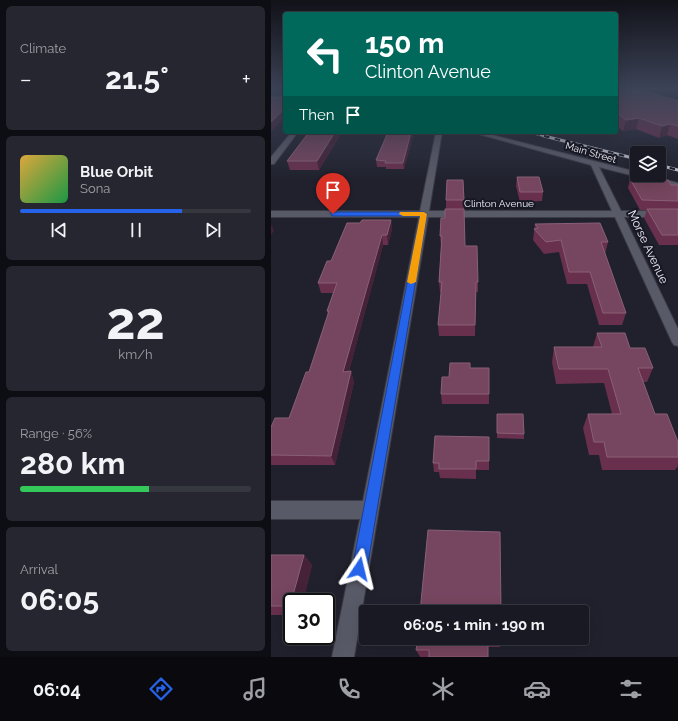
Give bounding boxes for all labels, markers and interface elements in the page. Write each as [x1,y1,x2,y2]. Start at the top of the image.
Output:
text: 150 m [365,27,444,60]
icon: left [299,28,351,80]
text: Climate [20,41,66,56]
text: 21.5° [105,61,169,96]
text: Clinton Avenue [365,61,491,82]
text: − [20,66,32,92]
text: + [242,66,251,92]
icon: arrive [342,104,364,126]
text: Then [299,106,334,124]
street label: Main Street [564,140,618,165]
map controls [630,146,666,182]
button: layers [630,146,666,182]
text: Blue Orbit [80,163,153,181]
pin [316,173,350,214]
icon: arrive [322,179,344,201]
text: Sona [80,181,110,196]
street label: Clinton Avenue [464,198,534,209]
street label: Morse Avenue [625,208,671,286]
icon: previous [48,219,70,241]
icon: pause [125,219,147,241]
icon: next [202,219,224,241]
text: 22 [106,290,165,351]
text: km/h [118,347,153,362]
text: Range · 56% [20,426,92,441]
text: 280 km [20,446,125,481]
position arrow [338,548,380,590]
text: Arrival [20,562,58,577]
text: 06:05 [20,582,99,617]
speed limit sign: 30 [283,593,335,645]
text: 06:05 · 1 min · 190 m [403,616,545,634]
icon: directions [147,675,175,703]
icon: music [241,675,269,703]
icon: phone [335,675,363,703]
icon: climate [429,675,457,703]
icon: car [523,675,551,703]
icon: filters [617,675,645,703]
text: 06:04 [33,679,81,700]

